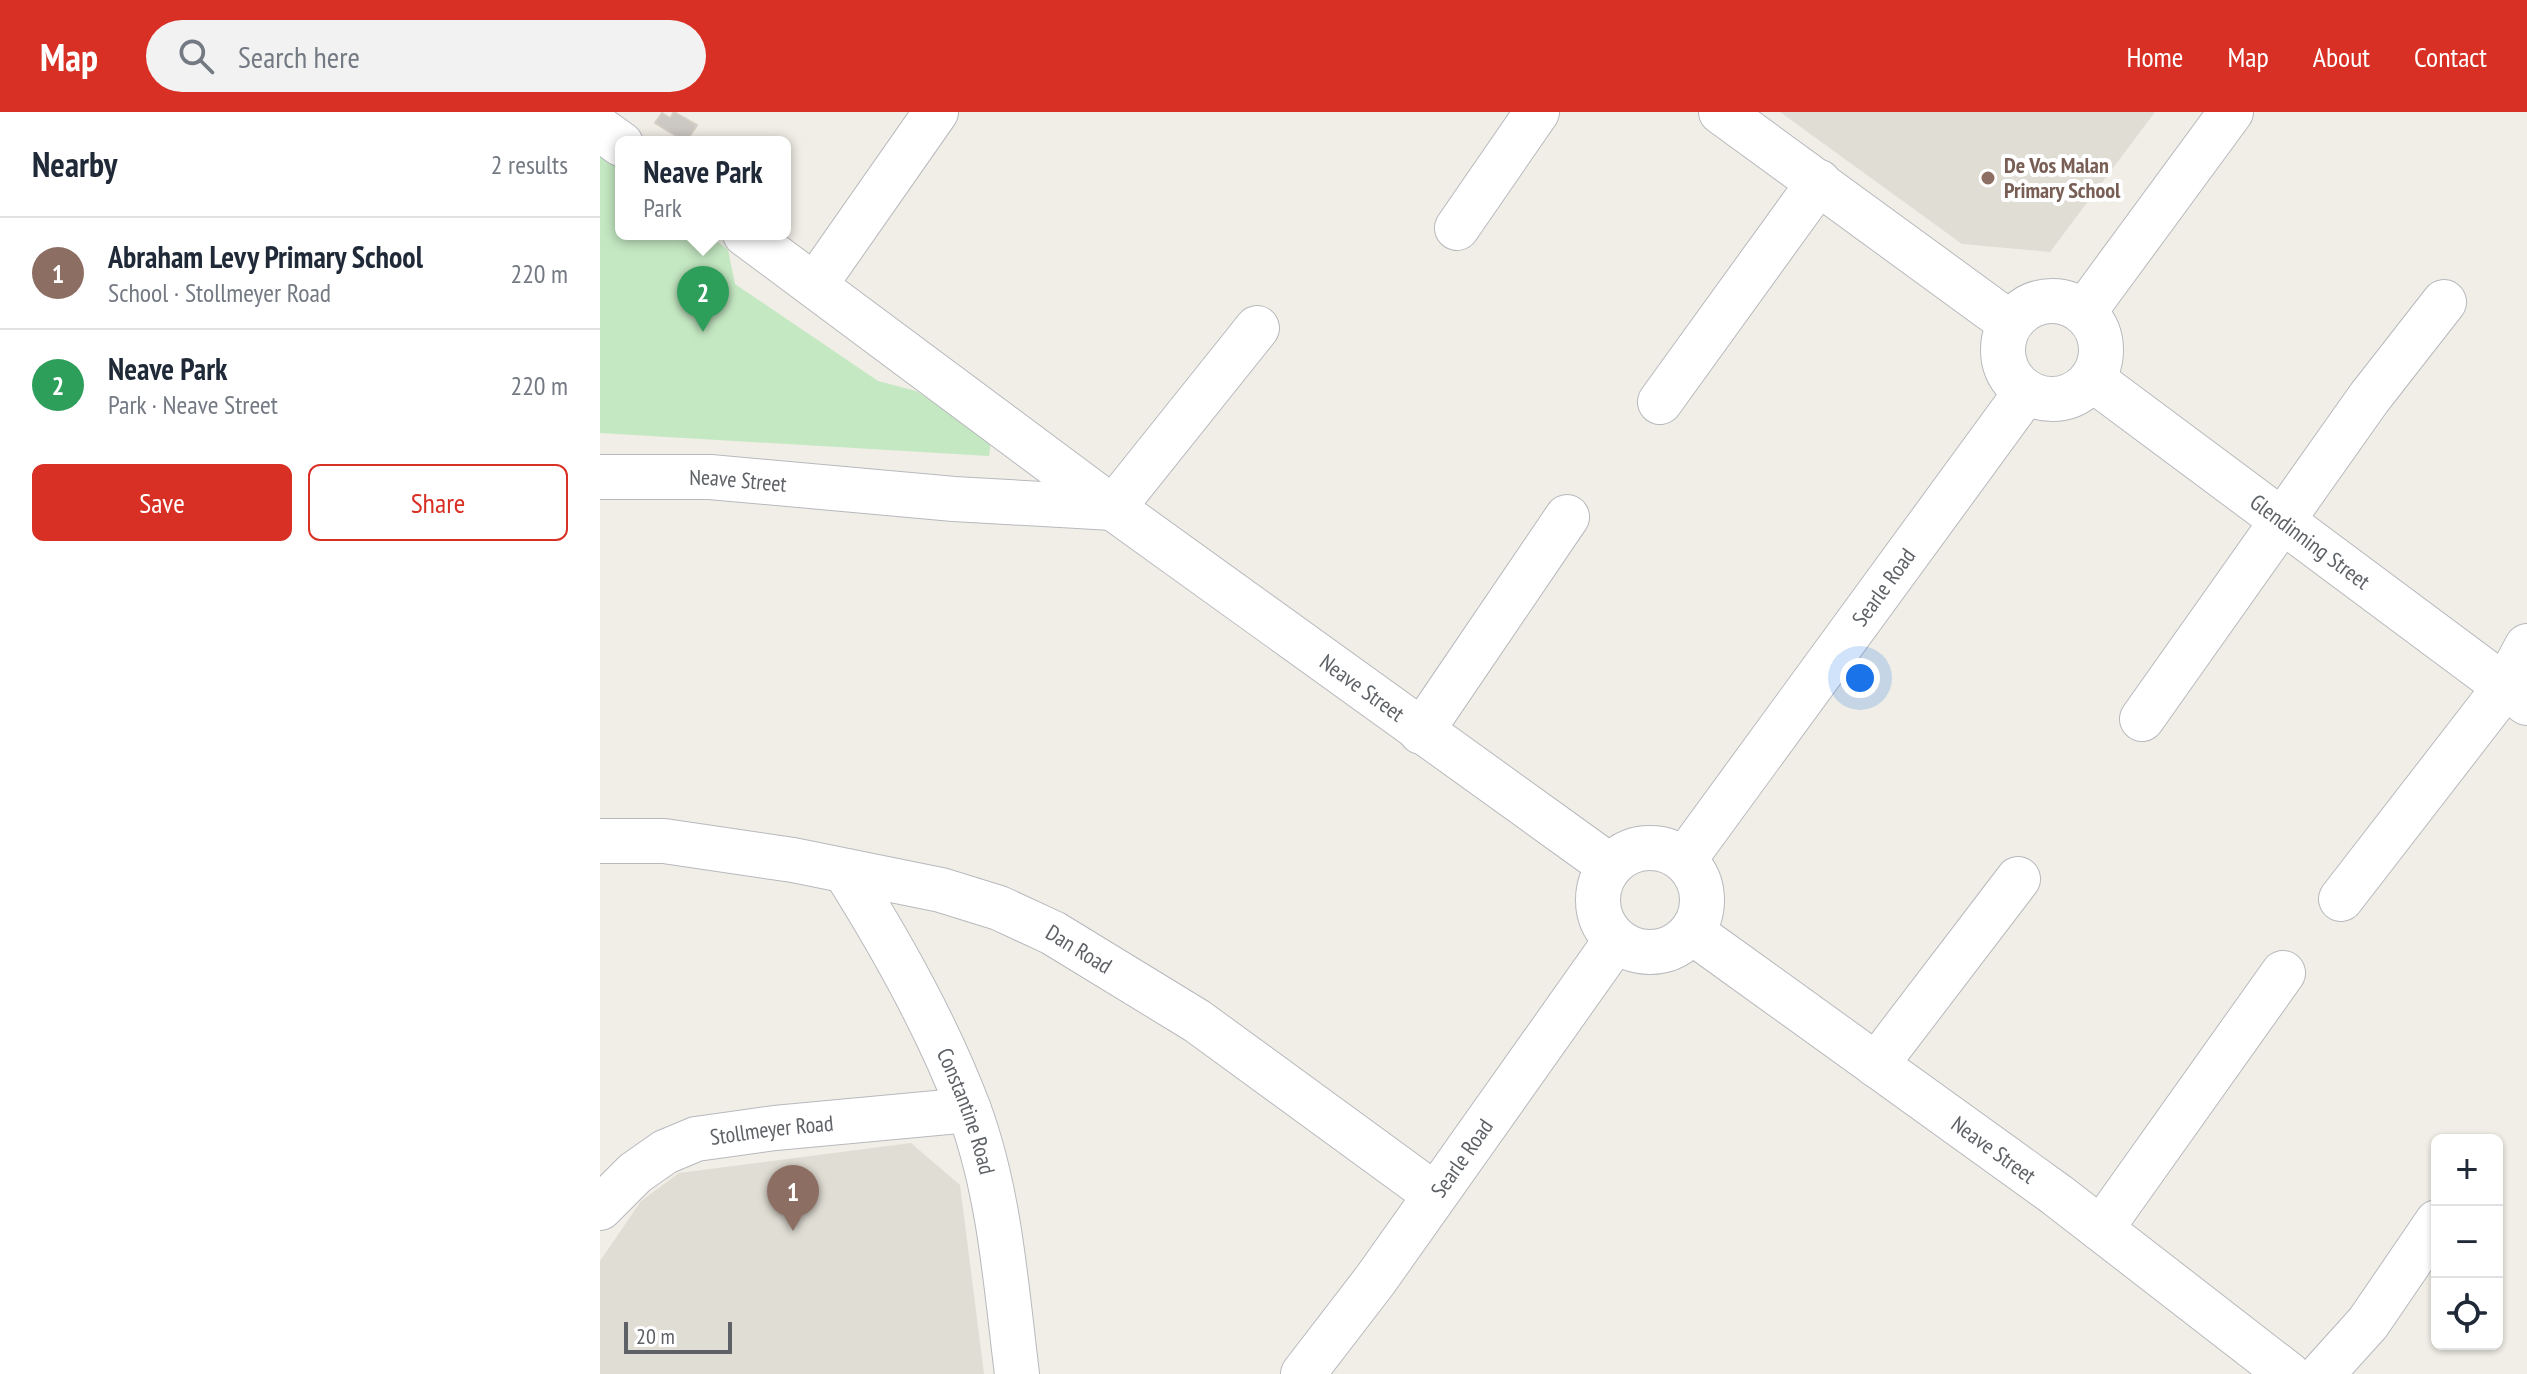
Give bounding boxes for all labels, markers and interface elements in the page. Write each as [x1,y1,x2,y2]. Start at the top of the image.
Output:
search box [146,20,706,92]
text: Map [40,32,98,81]
icon: search [174,34,218,78]
text: Search here [238,37,360,76]
text: Home [2127,38,2183,75]
text: Map [2227,38,2269,75]
text: About [2313,38,2370,75]
text: Contact [2414,38,2487,75]
popup [615,136,791,240]
text: Nearby [32,142,117,186]
text: 2 results [491,148,568,181]
place label: De Vos Malan Primary School [2004,151,2121,204]
text: Neave Park [643,152,763,191]
marker: De Vos Malan Primary School [1979,169,1997,187]
text: Park [643,191,682,224]
text: Abraham Levy Primary School [108,237,423,276]
text: 1 [52,257,64,290]
text: 220 m [510,257,568,290]
pin: 2 [677,266,729,332]
text: School · Stollmeyer Road [108,276,331,309]
text: Neave Park [108,349,227,388]
text: 2 [52,369,64,402]
text: 220 m [510,369,568,402]
text: Park · Neave Street [108,388,278,421]
street label: Neave Street [689,463,788,498]
button: Save [32,464,292,541]
button: Share [308,464,568,541]
street label: Glendinning Street [2245,488,2376,595]
street label: Searle Road [1846,543,1921,632]
street label: Neave Street [1314,648,1410,727]
your location [1840,658,1880,698]
street label: Dan Road [1041,918,1117,980]
street label: Constantine Road [931,1043,1002,1177]
street label: Stollmeyer Road [708,1109,834,1151]
street label: Neave Street [1946,1110,2042,1189]
street label: Searle Road [1424,1113,1499,1203]
map controls [2431,1134,2503,1350]
button: + [2431,1134,2503,1206]
pin: 1 [767,1165,819,1231]
button: − [2431,1206,2503,1278]
button: locate [2431,1278,2503,1350]
scale bar [624,1318,732,1354]
text: 20 m [636,1322,675,1350]

